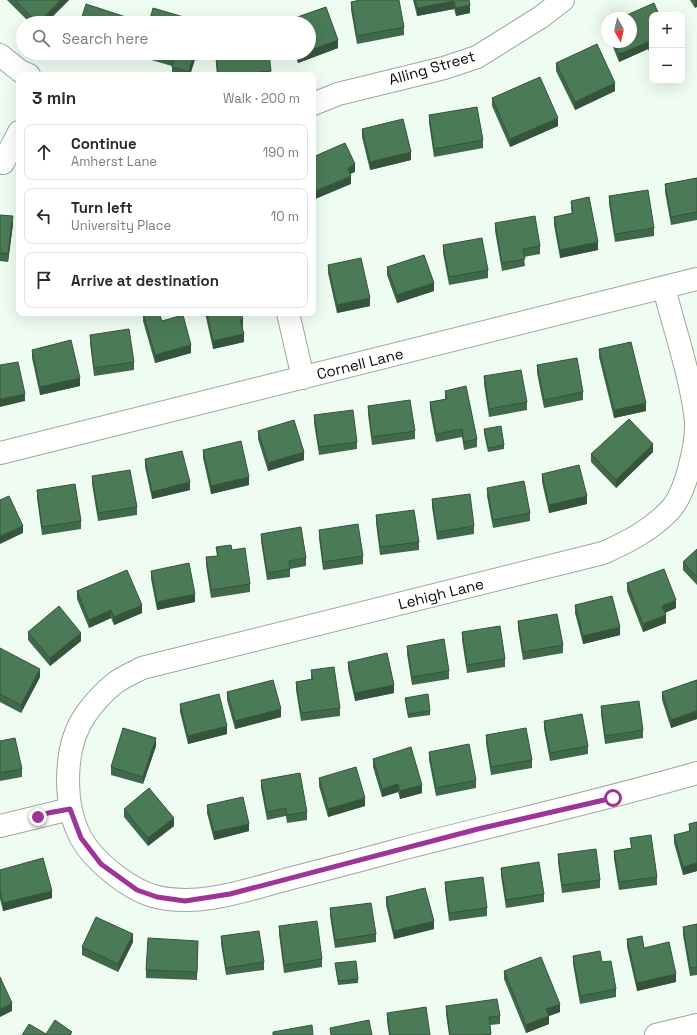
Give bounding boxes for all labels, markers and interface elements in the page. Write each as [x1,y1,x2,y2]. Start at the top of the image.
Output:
north arrow [601,12,637,48]
map controls [649,12,685,84]
button: + [649,12,685,48]
search box [16,16,316,60]
icon: search [30,27,52,49]
text: Search here [62,29,148,48]
street label: Alling Street [386,46,477,89]
button: − [649,48,685,84]
text: 3 min [32,87,76,109]
text: Walk · 200 m [223,90,300,107]
text: Continue [71,134,137,153]
icon: ahead [33,141,55,163]
text: 190 m [263,144,299,161]
text: Amherst Lane [71,153,157,170]
text: Turn left [71,198,133,217]
icon: left [33,205,55,227]
text: 10 m [271,208,299,225]
text: University Place [71,217,171,234]
icon: arrive [33,269,55,291]
text: Arrive at destination [71,271,219,290]
street label: Cornell Lane [315,344,405,383]
street label: Lehigh Lane [396,574,486,613]
route start [604,789,622,807]
route end [29,808,47,826]

